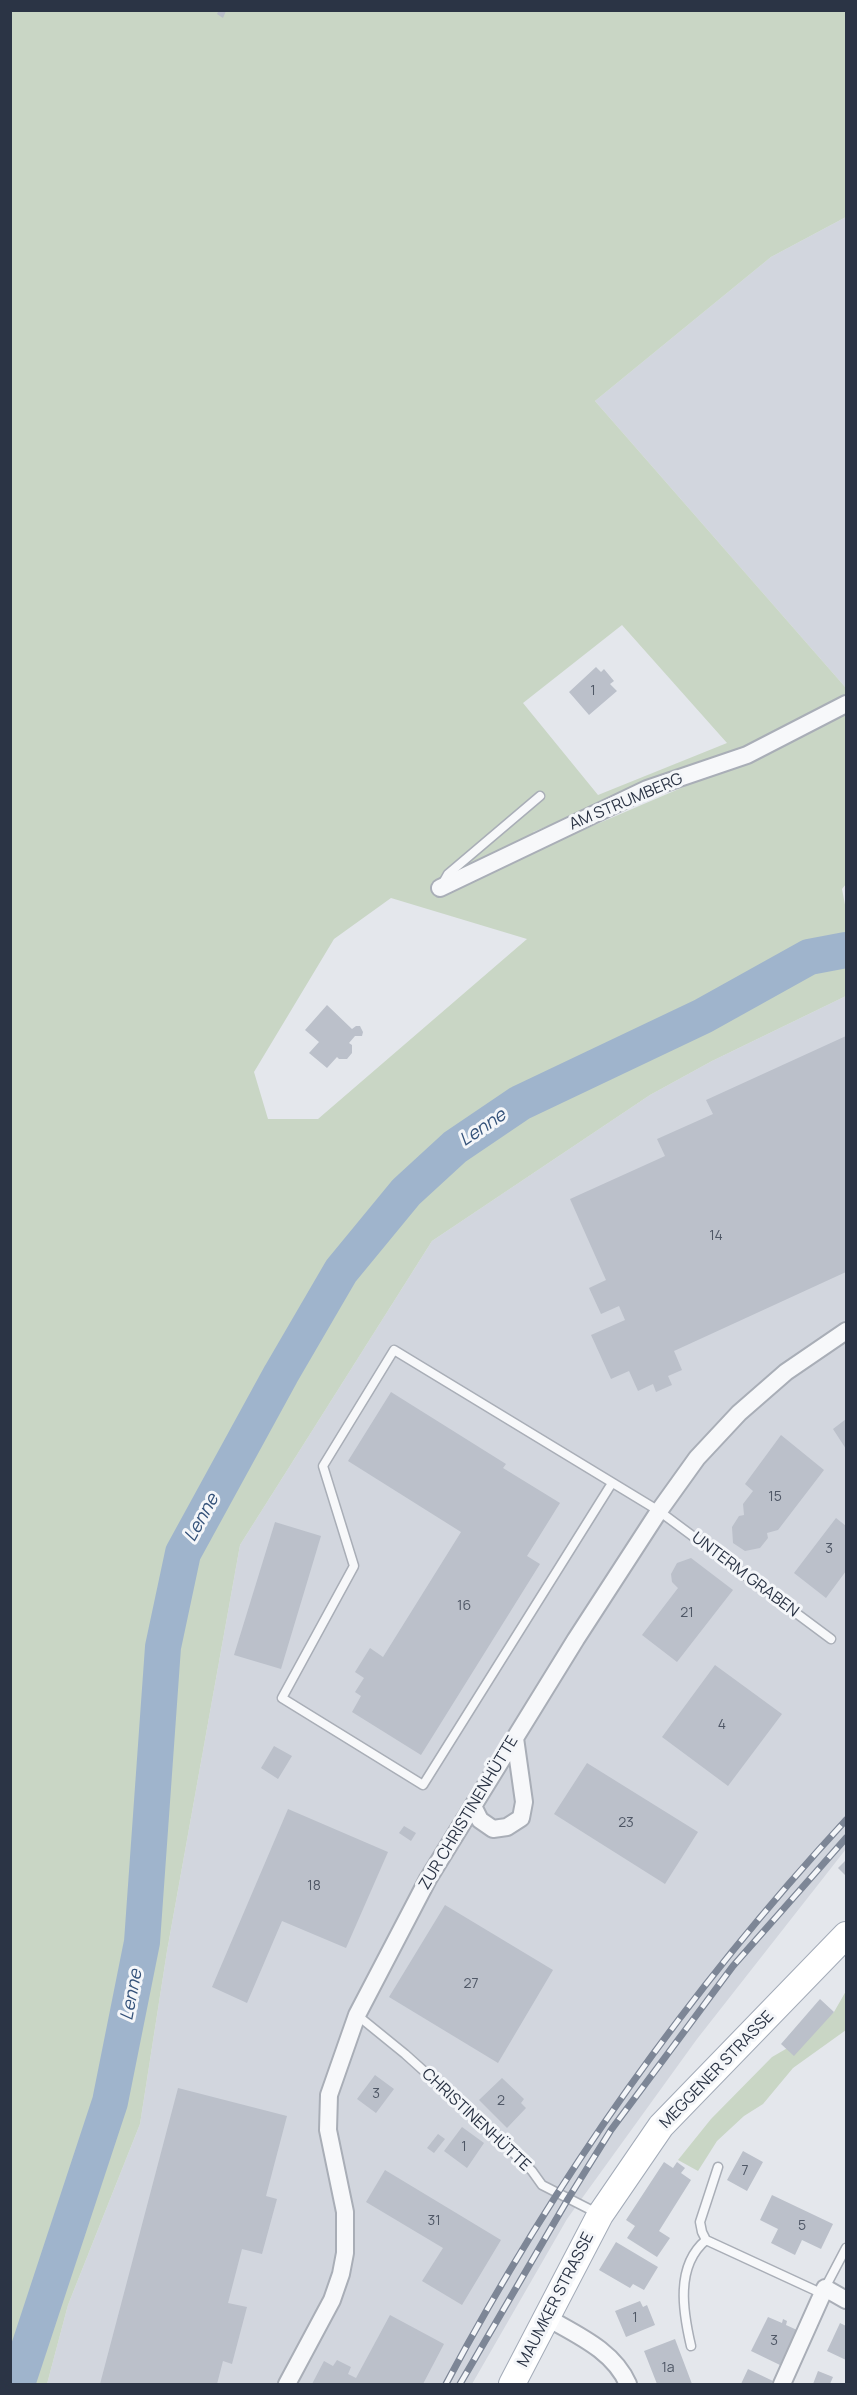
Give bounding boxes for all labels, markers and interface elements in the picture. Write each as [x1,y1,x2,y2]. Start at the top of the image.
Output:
house number: 1 [590,683,596,699]
street label: AM STRUMBERG [566,769,686,835]
water label: Lenne [456,1105,510,1151]
house number: 14 [709,1228,723,1244]
house number: 15 [768,1489,782,1505]
water label: Lenne [180,1490,224,1546]
street label: UNTERM GRABEN [688,1529,802,1621]
house number: 3 [825,1541,833,1557]
house number: 16 [457,1598,471,1614]
house number: 21 [680,1605,694,1621]
house number: 4 [718,1717,726,1733]
street label: ZUR CHRISTINENHÜTTE [415,1733,523,1893]
house number: 23 [618,1815,634,1831]
house number: 18 [307,1878,321,1894]
water label: Lenne [117,1968,147,2022]
house number: 27 [463,1976,479,1992]
street label: MEGGENER STRASSE [656,2007,778,2133]
street label: CHRISTINENHÜTTE [418,2065,534,2175]
house number: 3 [372,2086,380,2102]
house number: 2 [497,2093,505,2109]
house number: 1 [461,2139,467,2155]
house number: 7 [741,2163,749,2179]
house number: 31 [427,2213,441,2229]
house number: 5 [798,2218,806,2234]
street label: MAUMKER STRASSE [514,2230,598,2370]
house number: 1 [632,2310,638,2326]
house number: 3 [770,2333,778,2349]
house number: 1a [661,2360,675,2376]

